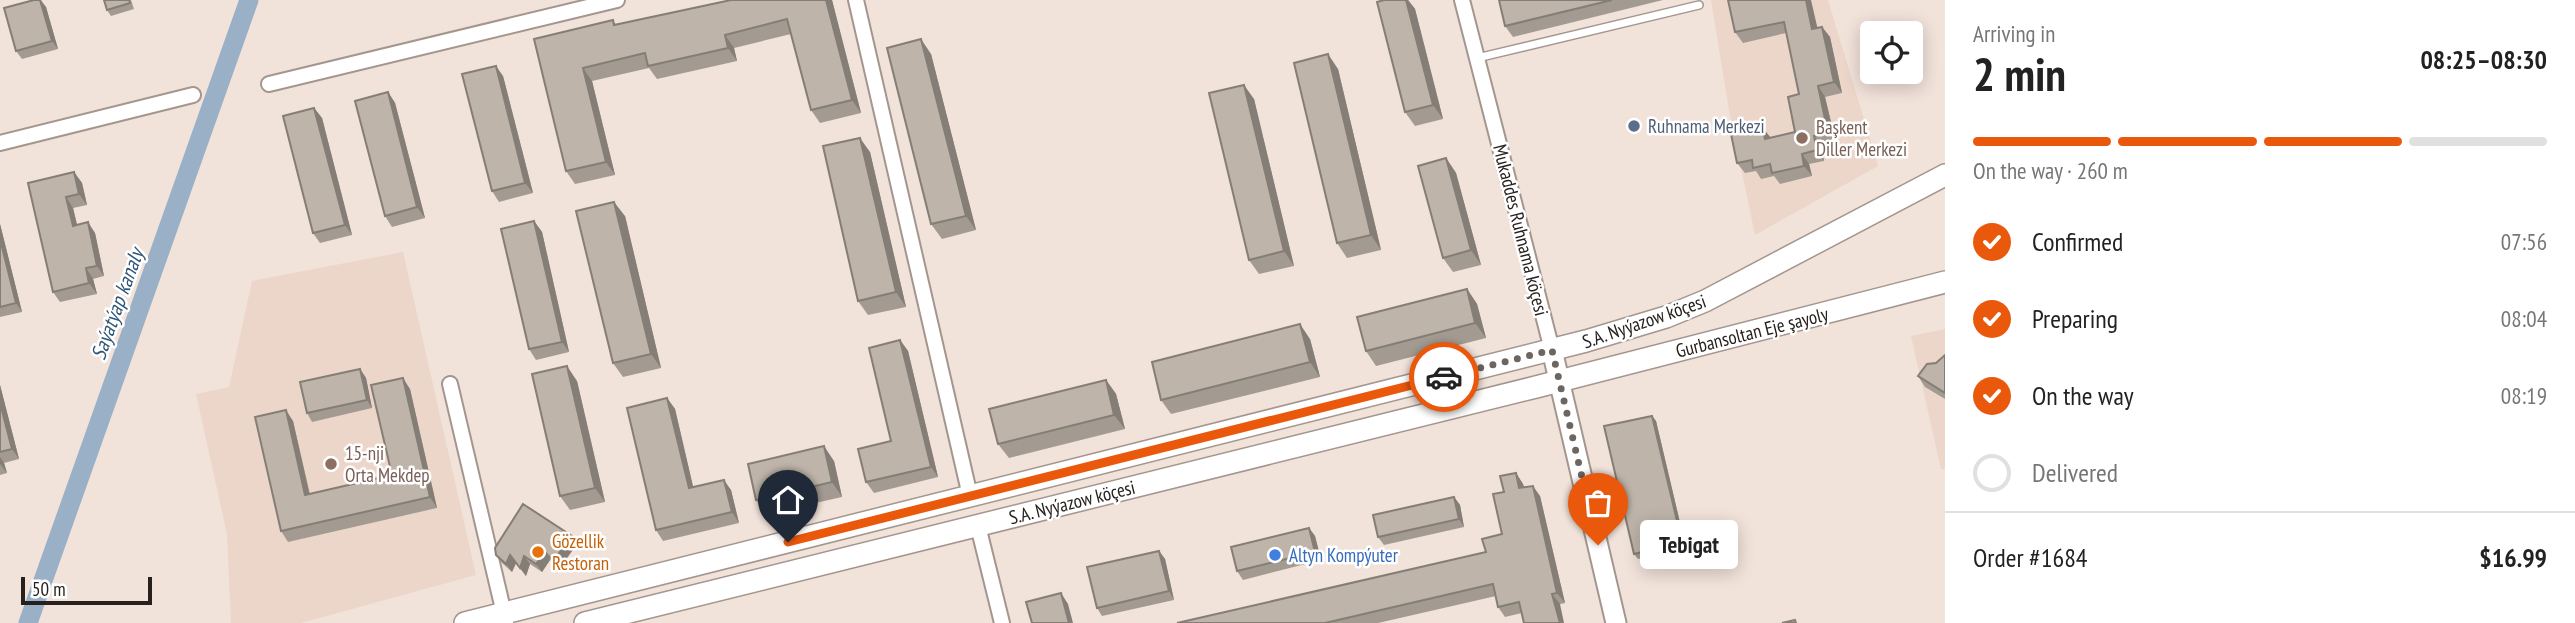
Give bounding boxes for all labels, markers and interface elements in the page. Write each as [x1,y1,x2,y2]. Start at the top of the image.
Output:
text: Arriving in [1973,19,2055,48]
map controls [1860,21,1923,84]
button: locate [1860,21,1923,84]
text: 08:25–08:30 [2420,43,2547,76]
text: 2 min [1973,44,2066,104]
place label: Ruhnama Merkezi [1648,114,1765,138]
place label: Başkent Diller Merkezi [1816,115,1907,161]
marker: Ruhnama Merkezi [1626,118,1642,134]
marker: Başkent Diller Merkezi [1794,130,1810,146]
street label: Mukaddes Ruhnama köçesi [1488,142,1554,318]
text: On the way · 260 m [1973,156,2128,185]
icon: check [1973,223,2011,261]
text: Confirmed [2032,225,2123,258]
text: 07:56 [2501,227,2547,256]
water label: Saýatýap kanaly [84,242,151,363]
street label: S.A. Nyýazow köçesi [1579,289,1709,353]
icon: check [1973,300,2011,338]
street label: Gurbansoltan Eje şayoly [1673,301,1832,363]
text: Preparing [2032,302,2118,335]
text: 08:04 [2501,304,2547,333]
courier [1409,342,1479,412]
icon: car [1425,358,1463,396]
icon: check [1973,377,2011,415]
text: On the way [2032,379,2134,412]
text: 08:19 [2501,381,2547,410]
place label: 15-nji Orta Mekdep [345,441,430,487]
marker: 15-nji Orta Mekdep [323,456,339,472]
text: Delivered [2032,456,2118,489]
pin [758,470,818,542]
pin [1568,473,1628,545]
street label: S.A. Nyýazow köçesi [1006,475,1138,529]
icon: home [769,481,807,519]
icon: bag [1579,484,1617,522]
callout: Tebigat [1640,520,1738,570]
place label: Gözellik Restoran [552,529,609,575]
text: Tebigat [1659,530,1719,559]
text: Order #1684 [1973,541,2088,574]
text: $16.99 [2479,541,2547,574]
place label: Altyn Kompýuter [1289,543,1399,567]
marker: Gözellik Restoran [530,544,546,560]
marker: Altyn Kompýuter [1267,547,1283,563]
scale bar [21,574,152,606]
text: 50 m [32,577,66,601]

